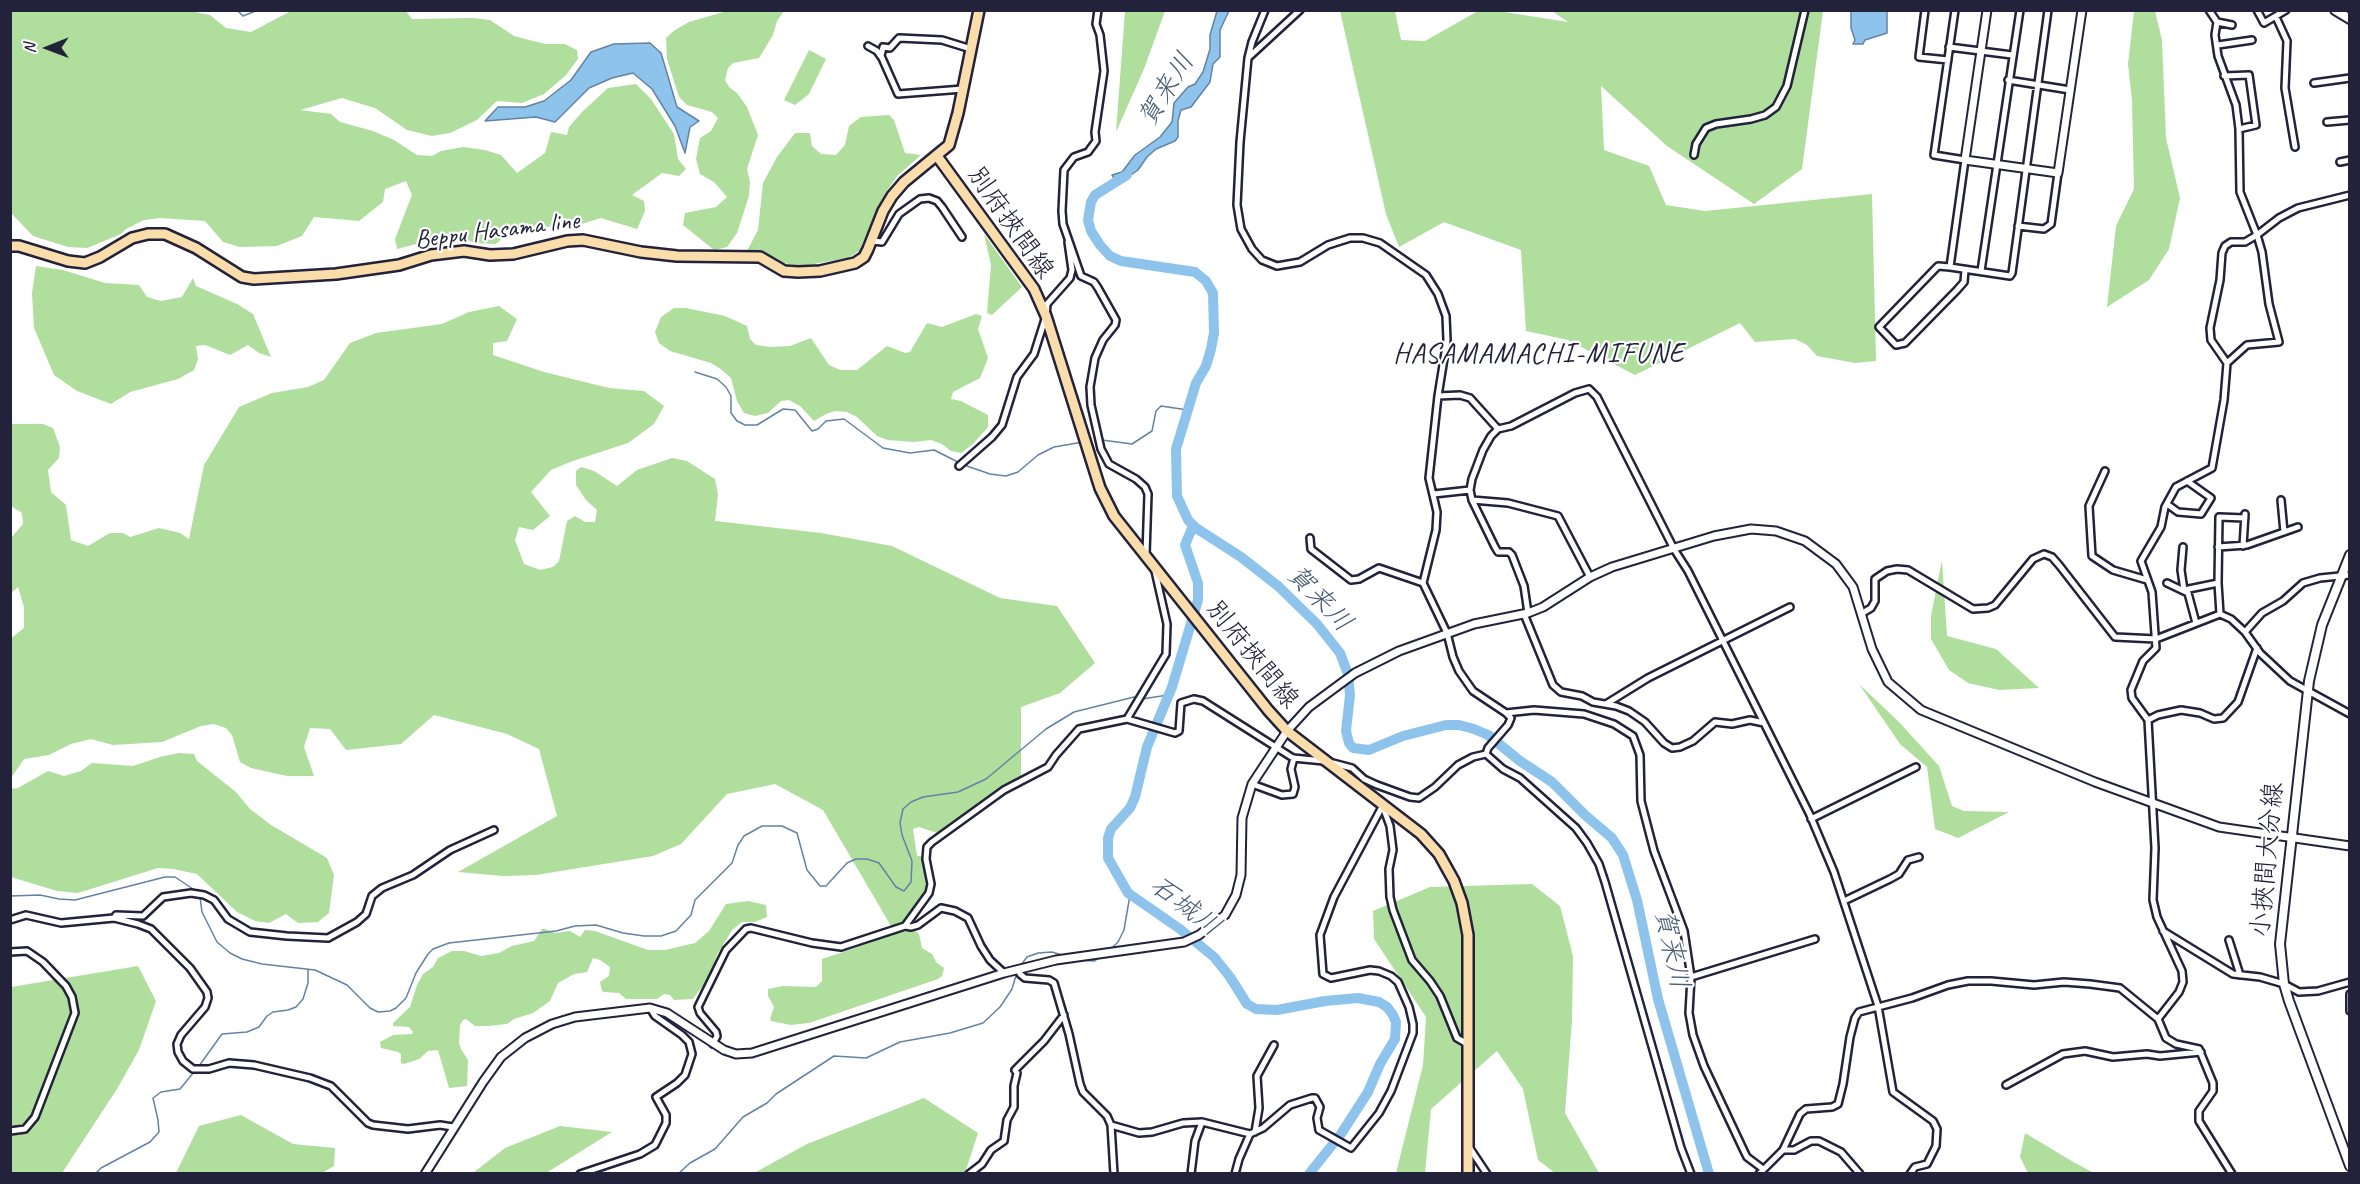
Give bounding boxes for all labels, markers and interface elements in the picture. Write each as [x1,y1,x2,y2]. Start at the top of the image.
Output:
north arrow [18,18,78,78]
text: N [20,43,40,53]
water label: 賀来川 [1132,47,1202,133]
street label: 別府挾間線 [960,161,1060,285]
street label: Beppu Hasama line [413,205,581,257]
district label: HASAMAMACHI-MIFUNE [1395,338,1683,372]
water label: 賀来川 [1279,559,1359,639]
street label: 別府挾間線 [1199,595,1305,715]
street label: 小挾間大分線 [2246,781,2290,939]
water label: 石城川 [1143,870,1227,944]
water label: 賀来川 [1647,906,1695,992]

